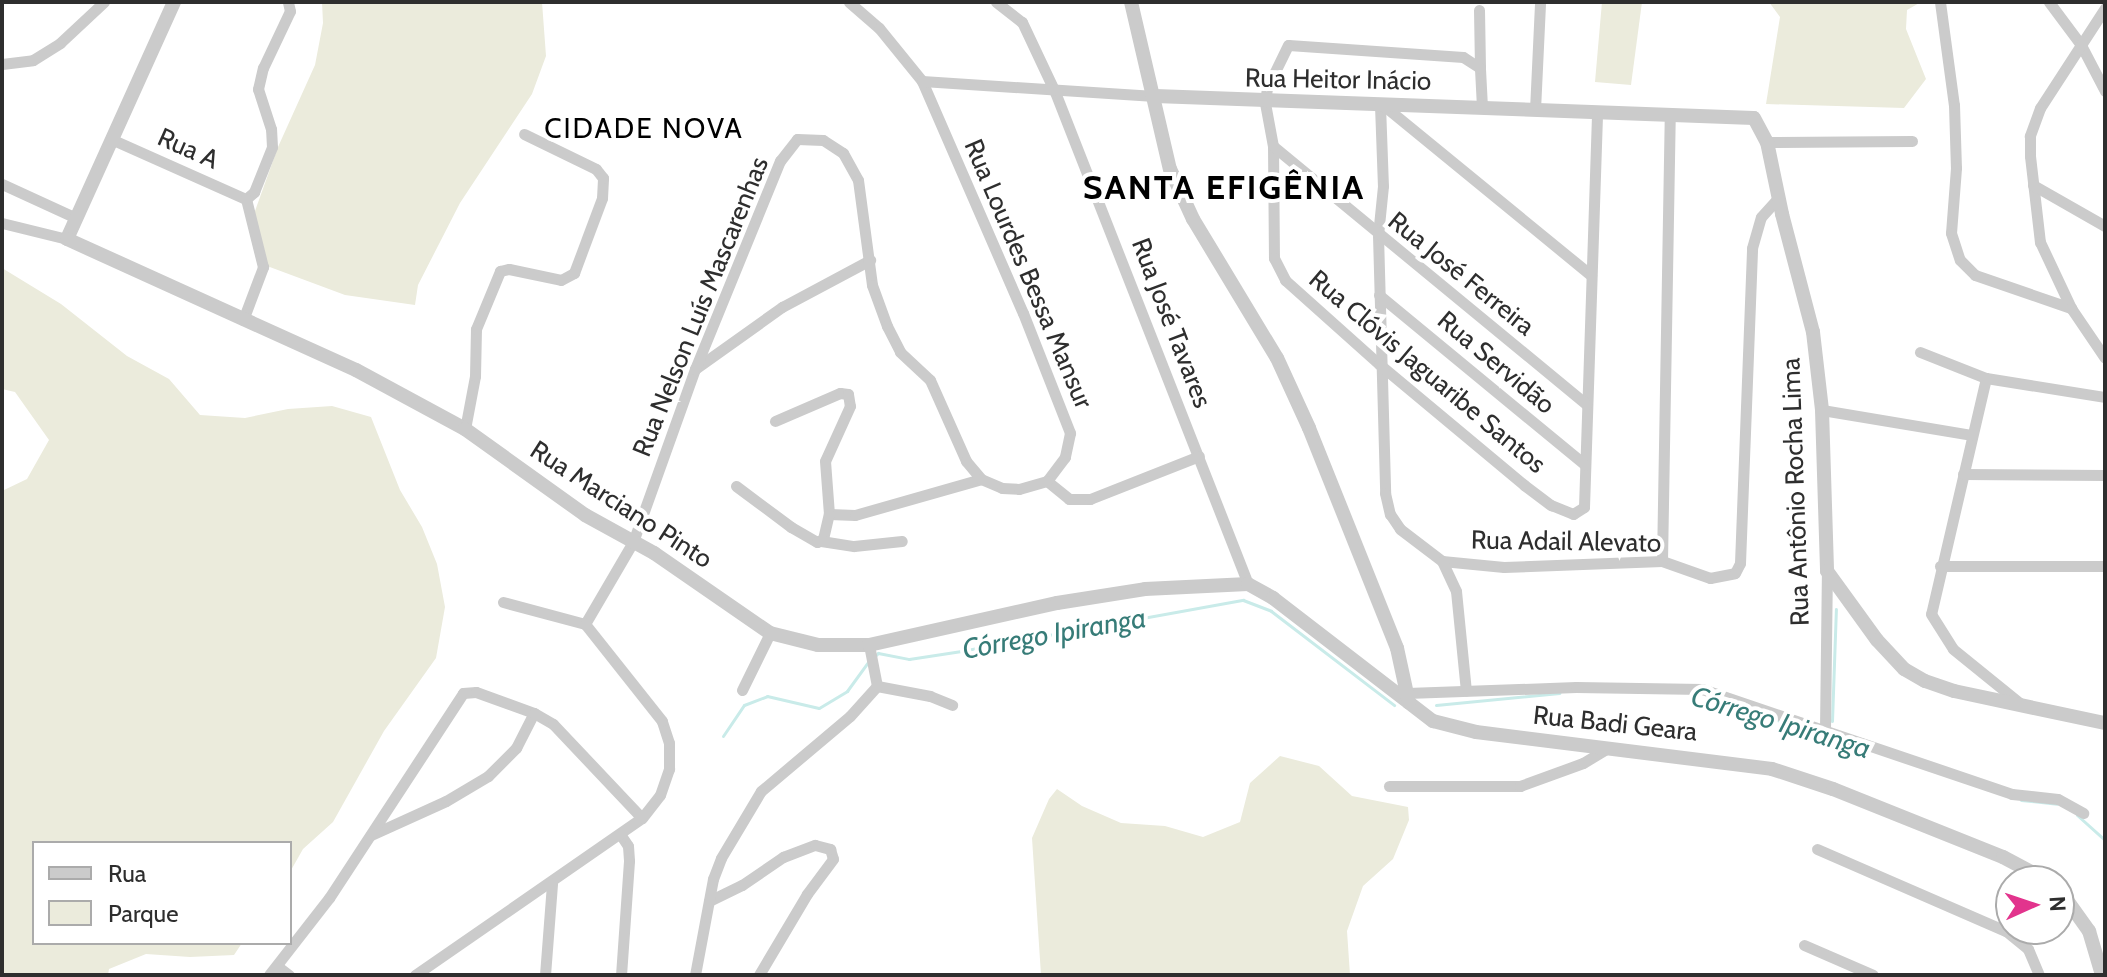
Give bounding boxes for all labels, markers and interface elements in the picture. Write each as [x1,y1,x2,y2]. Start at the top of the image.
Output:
street label: Rua Heitor Inácio [1245,63,1431,97]
district label: CIDADE NOVA [544,111,744,145]
street label: Rua A [153,122,223,176]
street label: Rua Lourdes Bessa Mansur [957,135,1099,413]
street label: Rua Nelson Luís Mascarenhas [627,153,775,461]
district label: SANTA EFIGÊNIA [1083,168,1365,208]
street label: Rua José Ferreira [1382,206,1540,342]
street label: Rua José Tavares [1124,234,1218,412]
street label: Rua Clóvis Jaguaribe Santos [1302,264,1552,480]
street label: Rua Servidão [1431,305,1561,421]
street label: Rua Antônio Rocha Lima [1776,357,1816,627]
street label: Rua Marciano Pinto [524,435,718,575]
street label: Rua Adail Alevato [1471,525,1661,559]
water label: Córrego Ipiranga [960,600,1148,666]
water label: Córrego Ipiranga [1687,679,1875,765]
street label: Rua Badi Geara [1531,700,1699,748]
legend [32,841,292,945]
text: Rua [108,859,146,888]
north arrow [1995,865,2075,945]
text: N [2044,895,2071,912]
text: Parque [108,899,178,928]

